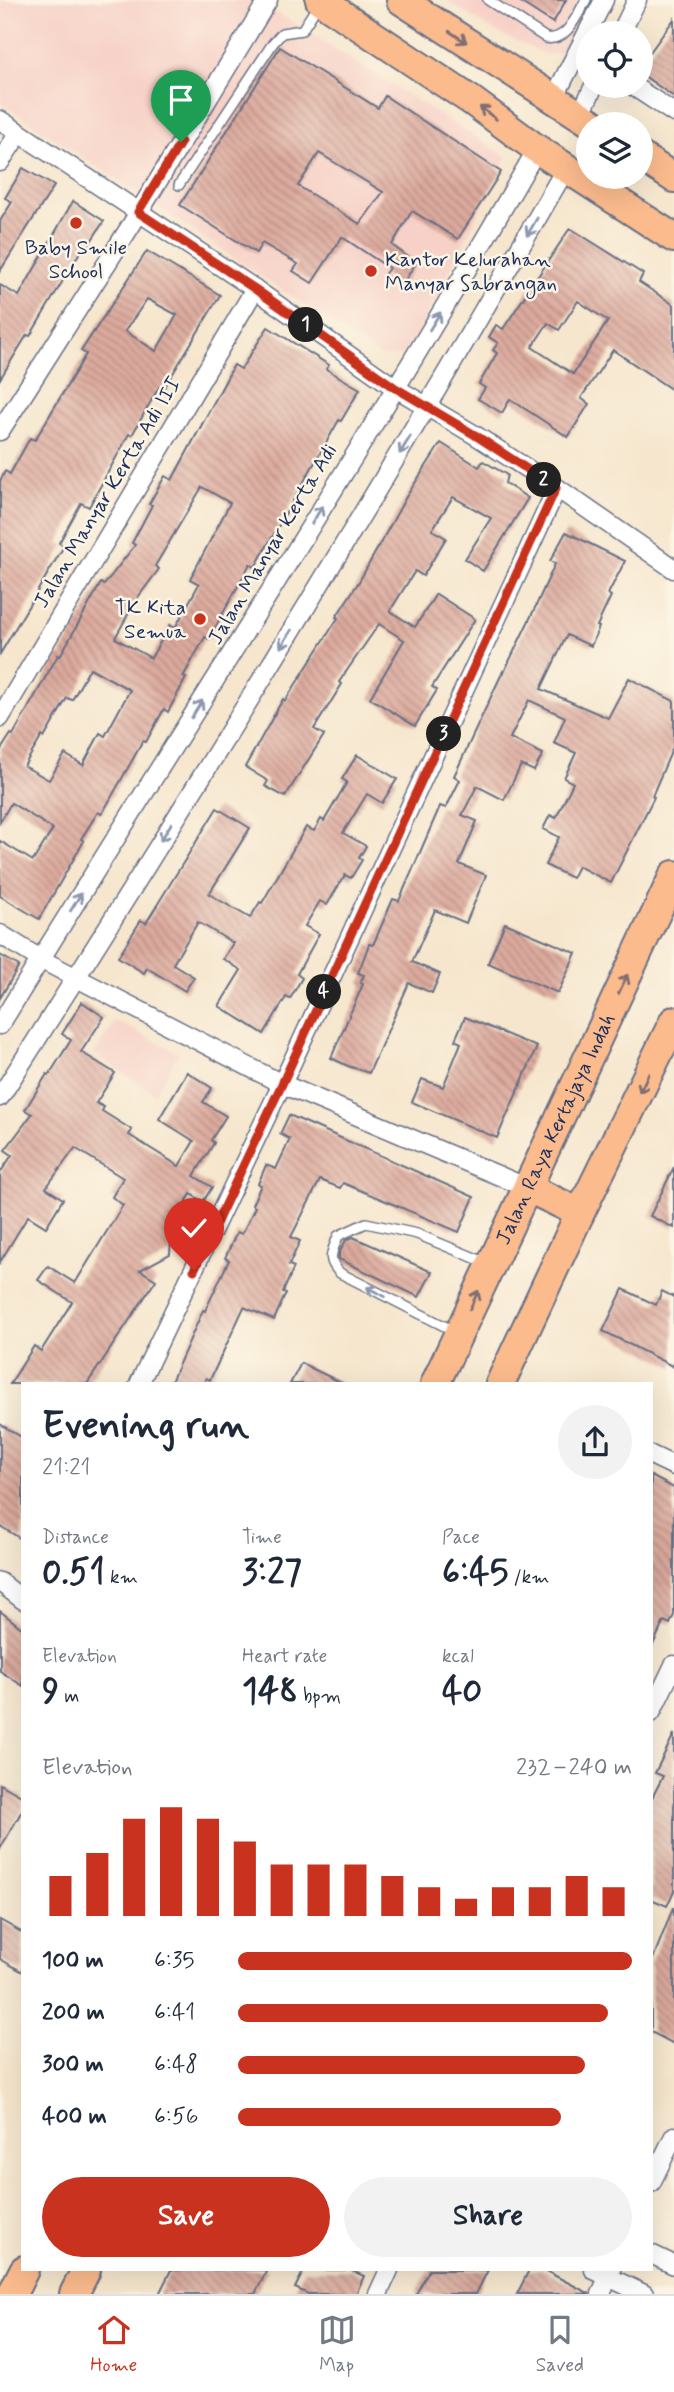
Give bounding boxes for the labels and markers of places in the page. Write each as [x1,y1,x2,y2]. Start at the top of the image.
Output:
pin [151,70,211,142]
marker: Baby Smile School [68,215,84,231]
place label: Baby Smile School [25,234,127,286]
place label: Kantor Kelurahan Manyar Sabrangan [385,246,557,299]
marker: Kantor Kelurahan Manyar Sabrangan [363,263,379,279]
pin: 1 [288,308,324,342]
pin: 2 [526,462,562,498]
place label: TK Kita Semua [115,594,186,646]
marker: TK Kita Semua [192,611,208,627]
pin: 3 [426,716,462,752]
pin: 4 [306,974,342,1010]
pin [164,1198,224,1270]

